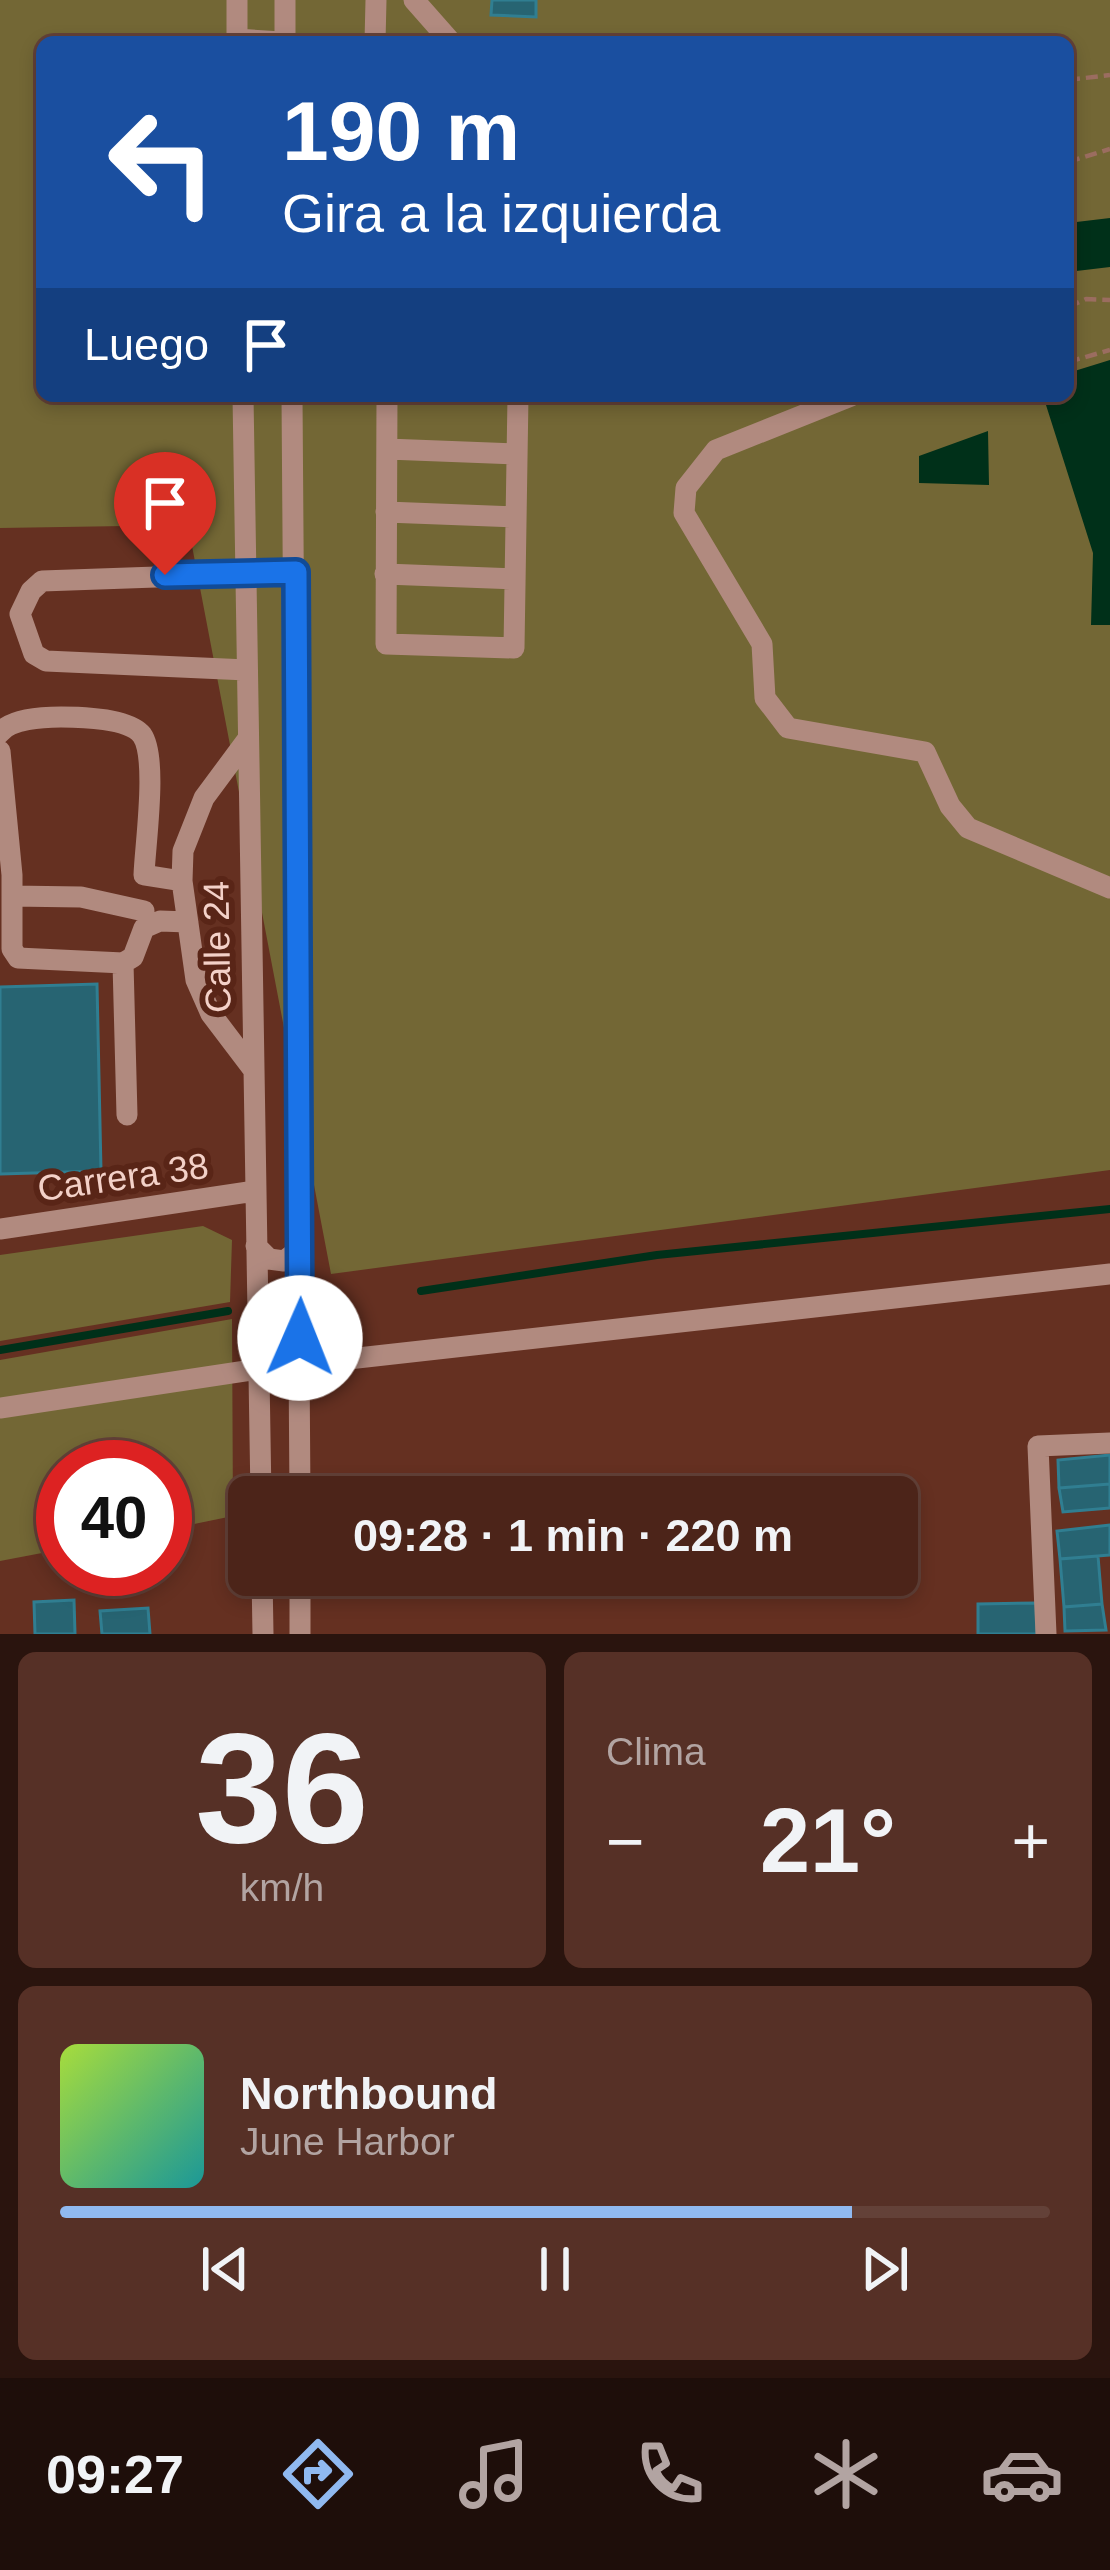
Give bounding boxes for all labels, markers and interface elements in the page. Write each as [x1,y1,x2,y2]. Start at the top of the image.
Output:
icon: left [84,84,240,240]
text: 190 m [282,84,520,178]
text: Gira a la izquierda [282,183,720,243]
icon: arrive [233,312,299,378]
text: Luego [84,319,209,370]
pin [114,452,216,575]
icon: arrive [132,470,198,536]
street label: Calle 24 [195,881,239,1013]
street label: Carrera 38 [35,1145,211,1209]
position arrow [237,1275,363,1401]
speed limit sign: 40 [36,1440,192,1596]
text: 09:28 · 1 min · 220 m [353,1510,793,1561]
text: 36 [195,1701,369,1875]
text: Clima [606,1730,706,1773]
text: 21° [760,1791,896,1891]
text: − [606,1804,645,1878]
text: + [1011,1804,1050,1878]
text: km/h [240,1866,324,1909]
text: Northbound [240,2068,497,2119]
text: June Harbor [240,2120,455,2163]
icon: previous [192,2236,258,2302]
icon: pause [522,2236,588,2302]
icon: next [852,2236,918,2302]
icon: directions [276,2432,360,2516]
icon: music [452,2432,536,2516]
icon: phone [628,2432,712,2516]
icon: climate [804,2432,888,2516]
icon: car [980,2432,1064,2516]
text: 09:27 [46,2444,184,2504]

